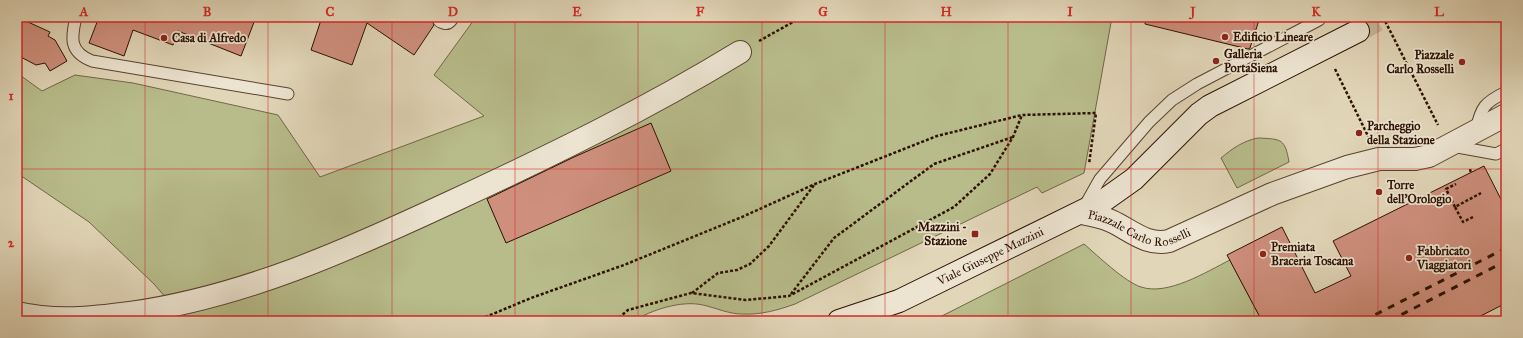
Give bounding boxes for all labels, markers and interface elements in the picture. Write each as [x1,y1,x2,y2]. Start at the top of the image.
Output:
text: A [79,4,89,20]
text: B [203,4,212,20]
text: C [326,4,335,20]
text: D [448,4,458,20]
text: E [572,4,582,20]
text: F [696,4,705,20]
text: G [818,4,828,20]
text: H [940,4,952,20]
text: I [1067,4,1073,20]
text: J [1188,4,1196,20]
text: K [1311,4,1321,20]
text: L [1434,4,1444,20]
place label: Edificio Lineare [1233,30,1313,44]
place label: Casa di Alfredo [172,31,246,45]
marker: Edificio Lineare [1220,32,1230,42]
marker: Casa di Alfredo [159,33,169,43]
place label: Galleria PortaSiena [1224,47,1278,75]
place label: Piazzale Carlo Rosselli [1386,48,1455,76]
marker: Galleria PortaSiena [1211,56,1221,66]
marker: Piazzale Carlo Rosselli [1457,57,1467,67]
text: 1 [8,88,14,104]
place label: Parcheggio della Stazione [1367,119,1435,147]
marker: Parcheggio della Stazione [1354,128,1364,138]
place label: Torre dell'Orologio [1386,178,1451,207]
marker: Torre dell'Orologio [1374,187,1384,197]
street label: Piazzale Carlo Rosselli [1087,207,1193,249]
place label: Mazzini - Stazione [918,220,967,248]
street label: Viale Giuseppe Mazzini [934,224,1046,289]
marker: Mazzini - Stazione [970,229,980,239]
text: 2 [8,235,15,251]
place label: Premiata Braceria Toscana [1271,240,1354,268]
place label: Fabbricato Viaggiatori [1416,244,1472,273]
marker: Premiata Braceria Toscana [1258,249,1268,259]
marker: Fabbricato Viaggiatori [1404,253,1414,263]

